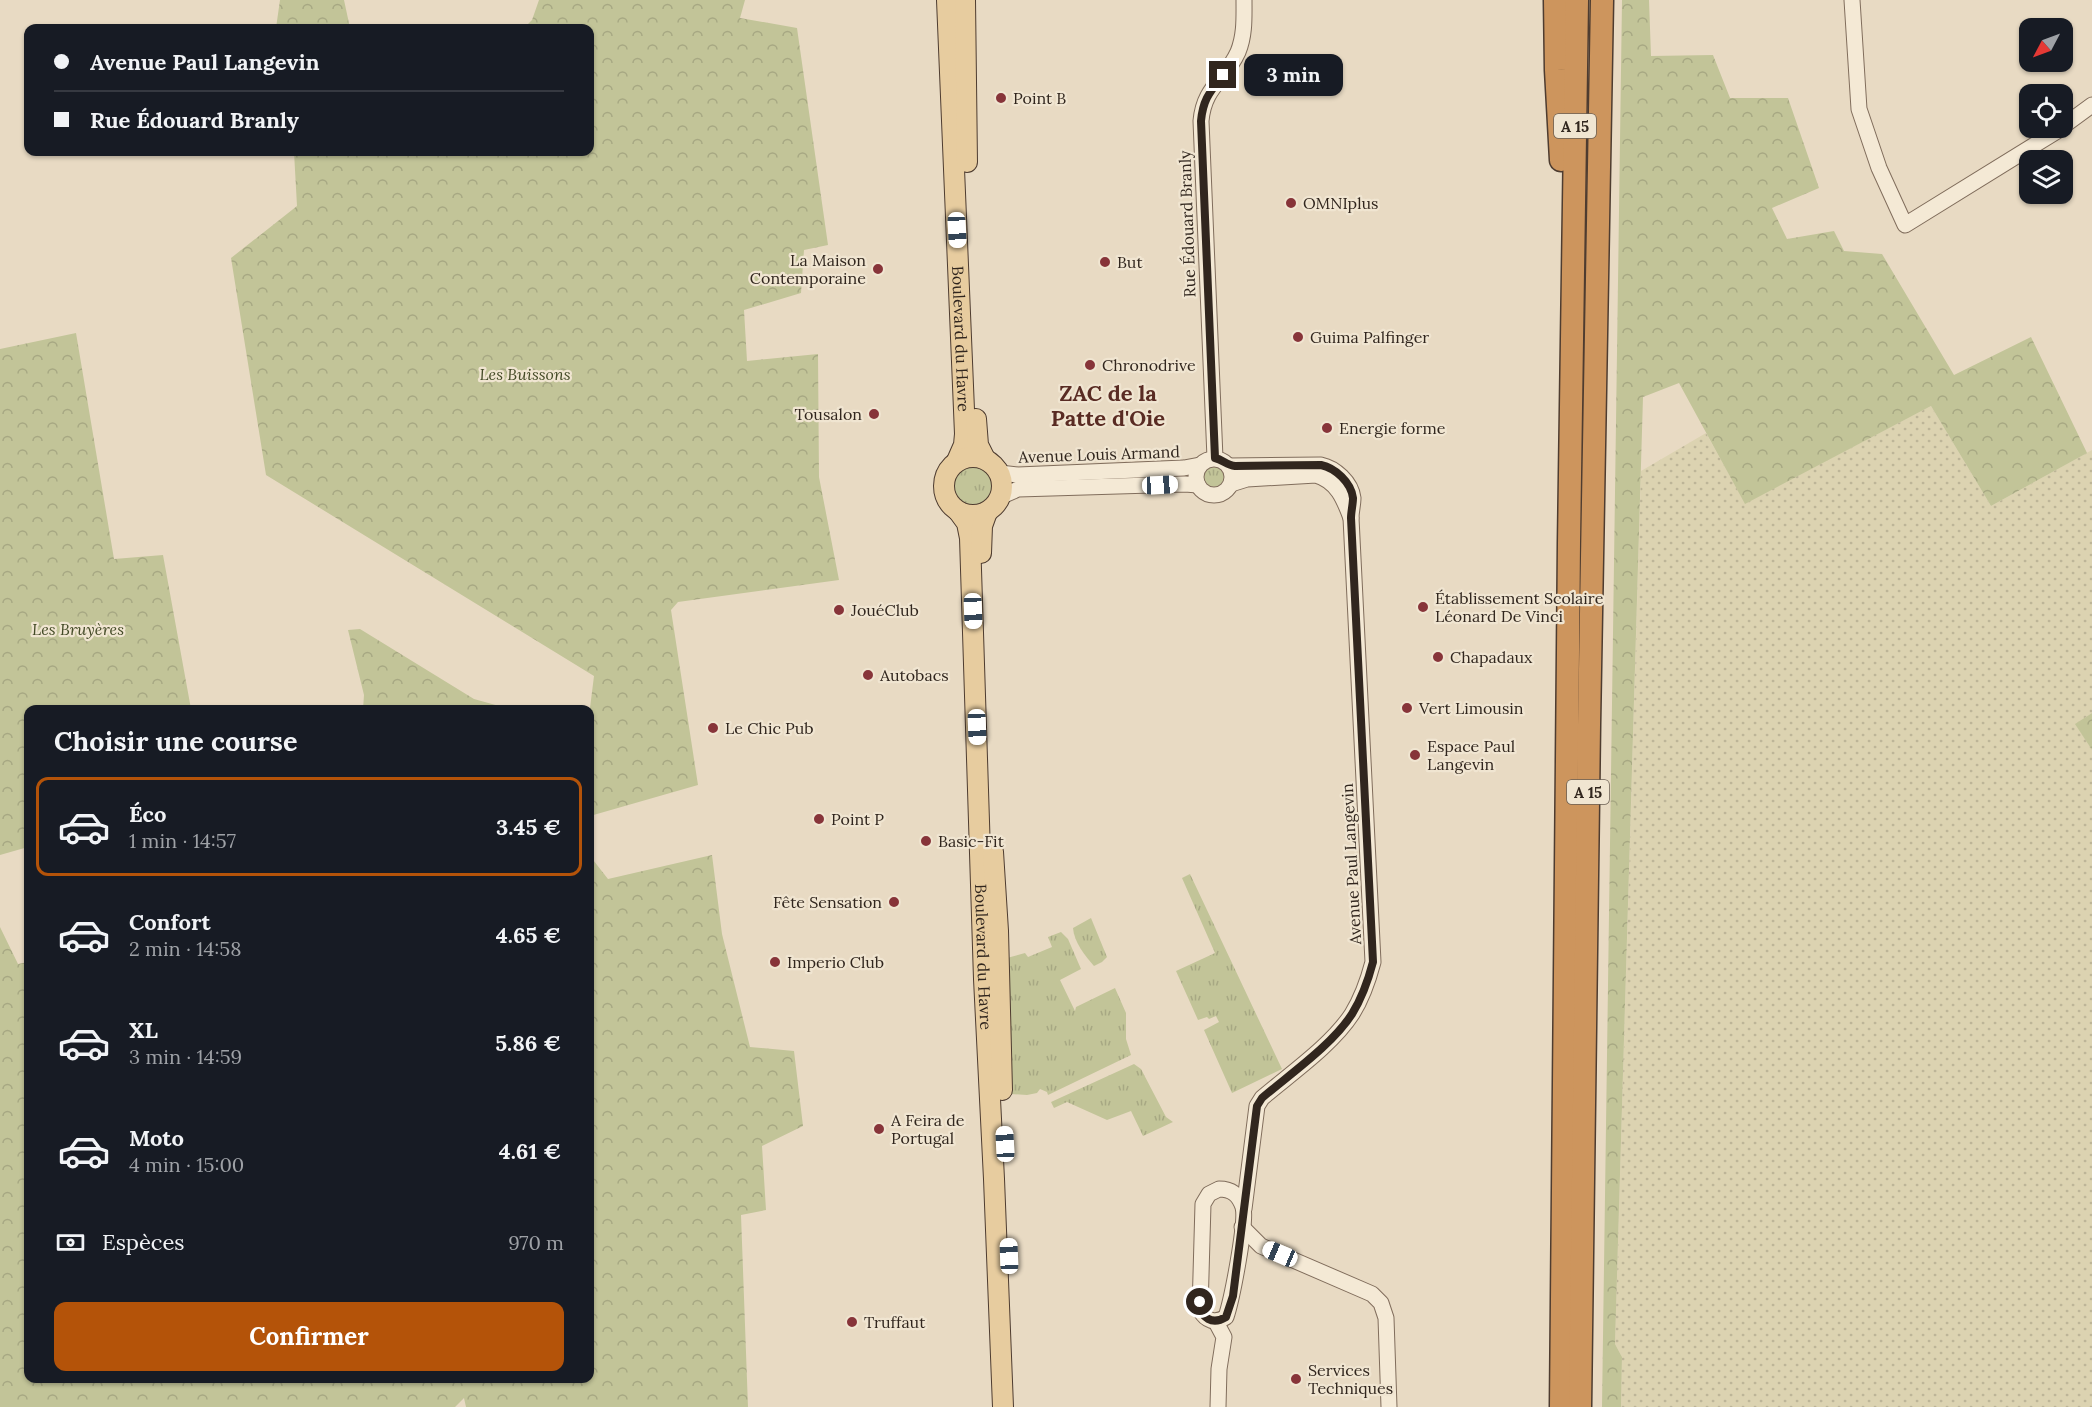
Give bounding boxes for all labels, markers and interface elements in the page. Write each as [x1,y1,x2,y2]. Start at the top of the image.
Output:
north arrow [2019,18,2073,72]
map controls [2019,18,2073,204]
text: Avenue Paul Langevin [90,48,320,76]
callout: 3 min [1244,54,1343,96]
route end [1209,61,1236,88]
text: 3 min [1266,62,1321,87]
button: locate [2019,84,2073,138]
place label: Point B [1013,88,1066,108]
marker: Point B [994,91,1008,105]
text: Rue Édouard Branly [90,106,299,134]
road number: A 15 [1554,114,1596,138]
street label: Rue Édouard Branly [1174,150,1200,298]
button: layers [2019,150,2073,204]
place label: OMNIplus [1303,193,1378,213]
marker: OMNIplus [1284,196,1298,210]
car [947,212,967,248]
place label: La Maison Contemporaine [750,250,866,288]
place label: But [1117,252,1143,272]
marker: But [1098,255,1112,269]
marker: La Maison Contemporaine [871,262,885,276]
street label: Boulevard du Havre [948,265,974,412]
place label: Guima Palfinger [1310,327,1429,347]
marker: Guima Palfinger [1291,330,1305,344]
place label: Chronodrive [1102,355,1196,375]
marker: Chronodrive [1083,358,1097,372]
park label: Les Buissons [479,364,571,384]
district label: ZAC de la Patte d'Oie [1051,379,1165,432]
place label: Tousalon [795,404,862,424]
marker: Tousalon [867,407,881,421]
place label: Energie forme [1339,418,1446,438]
marker: Energie forme [1320,421,1334,435]
street label: Avenue Louis Armand [1017,441,1181,467]
car [1142,475,1178,495]
place label: Établissement Scolaire Léonard De Vinci [1435,588,1604,626]
car [963,593,983,629]
place label: JouéClub [850,600,919,620]
marker: Établissement Scolaire Léonard De Vinci [1416,600,1430,614]
marker: JouéClub [832,603,846,617]
park label: Les Bruyères [32,619,124,639]
place label: Chapadaux [1450,647,1533,667]
marker: Chapadaux [1431,650,1445,664]
place label: Autobacs [879,665,949,685]
marker: Autobacs [861,668,875,682]
place label: Vert Limousin [1418,698,1524,718]
marker: Vert Limousin [1400,701,1414,715]
car [967,709,987,745]
place label: Le Chic Pub [725,718,814,738]
marker: Le Chic Pub [706,721,720,735]
text: Choisir une course [54,724,297,758]
place label: Espace Paul Langevin [1427,736,1515,774]
marker: Espace Paul Langevin [1408,748,1422,762]
road number: A 15 [1567,780,1609,804]
street label: Avenue Paul Langevin [1337,783,1365,946]
icon: car [57,800,111,854]
text: Éco [129,800,166,828]
place label: Point P [831,809,884,829]
marker: Point P [812,812,826,826]
text: 3.45 € [496,813,561,841]
text: 1 min · 14:57 [129,828,236,853]
place label: Basic-Fit [938,831,1005,851]
marker: Basic-Fit [919,834,933,848]
street label: Boulevard du Havre [971,884,997,1031]
place label: Fête Sensation [773,892,882,912]
marker: Fête Sensation [887,895,901,909]
icon: car [57,908,111,962]
text: Confort [129,908,211,936]
text: 4.65 € [496,921,561,949]
text: 2 min · 14:58 [129,936,241,961]
place label: Imperio Club [787,952,884,972]
marker: Imperio Club [768,955,782,969]
icon: car [57,1016,111,1070]
text: XL [129,1016,158,1044]
text: 5.86 € [495,1029,561,1057]
text: 3 min · 14:59 [129,1044,242,1069]
place label: A Feira de Portugal [890,1110,965,1148]
marker: A Feira de Portugal [872,1122,886,1136]
icon: car [57,1124,111,1178]
text: Moto [129,1124,184,1152]
car [995,1126,1015,1162]
text: 4.61 € [499,1137,561,1165]
text: 4 min · 15:00 [129,1152,244,1177]
icon: cash [54,1226,87,1259]
text: Espèces [102,1228,185,1256]
text: 970 m [508,1230,564,1255]
car [999,1238,1019,1274]
car [1260,1239,1300,1269]
route start [1186,1288,1213,1315]
button: Confirmer [54,1302,564,1371]
place label: Truffaut [864,1312,926,1332]
marker: Truffaut [845,1315,859,1329]
place label: Services Techniques [1308,1360,1393,1398]
marker: Services Techniques [1289,1372,1303,1386]

